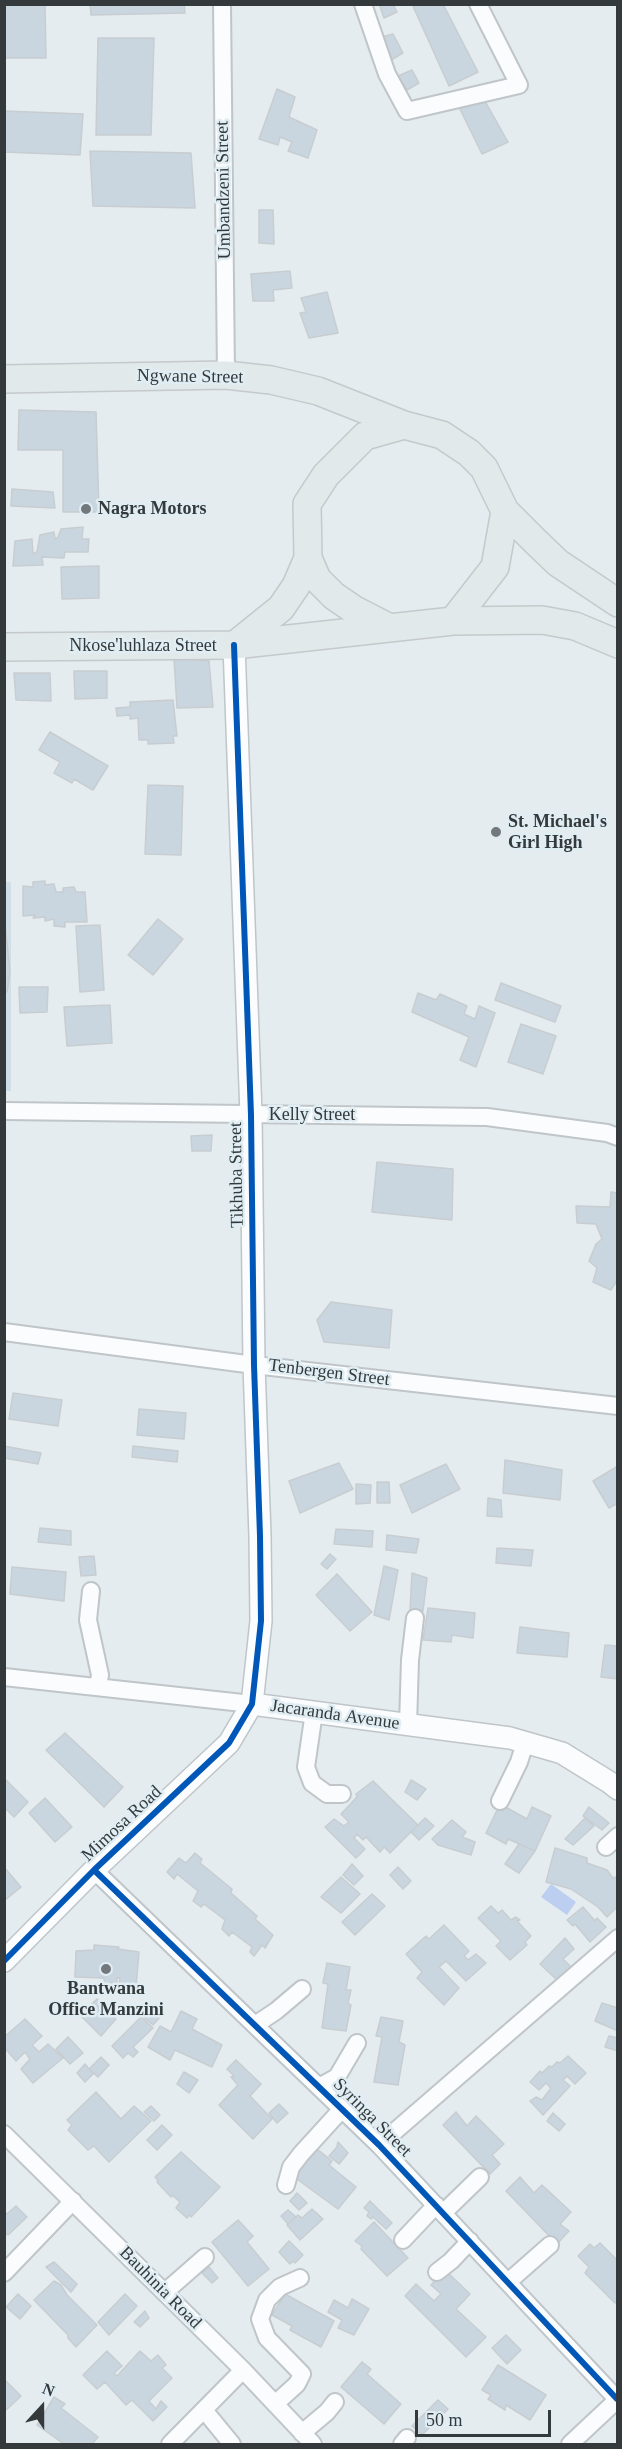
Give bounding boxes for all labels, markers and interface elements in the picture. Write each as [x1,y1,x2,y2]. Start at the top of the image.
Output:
street label: Umbandzeni Street [212,121,236,259]
street label: Ngwane Street [137,365,243,389]
place label: Nagra Motors [98,498,206,520]
marker: Nagra Motors [79,502,93,516]
street label: Nkose'luhlaza Street [69,635,217,657]
place label: St. Michael's Girl High [508,811,607,854]
marker: St. Michael's Girl High [489,825,503,839]
street label: Kelly Street [269,1104,355,1126]
street label: Tikhuba Street [225,1122,249,1228]
street label: Tenbergen Street [267,1355,391,1391]
street label: Jacaranda Avenue [269,1695,401,1735]
street label: Mimosa Road [78,1781,166,1867]
marker: Bantwana Office Manzini [99,1962,113,1976]
place label: Bantwana Office Manzini [48,1978,164,2020]
street label: Syringa Street [328,2074,416,2162]
street label: Bauhinia Road [114,2242,206,2334]
north arrow [12,2377,72,2437]
text: N [40,2380,57,2400]
scale bar [418,2398,554,2436]
text: 50 m [426,2410,463,2430]

